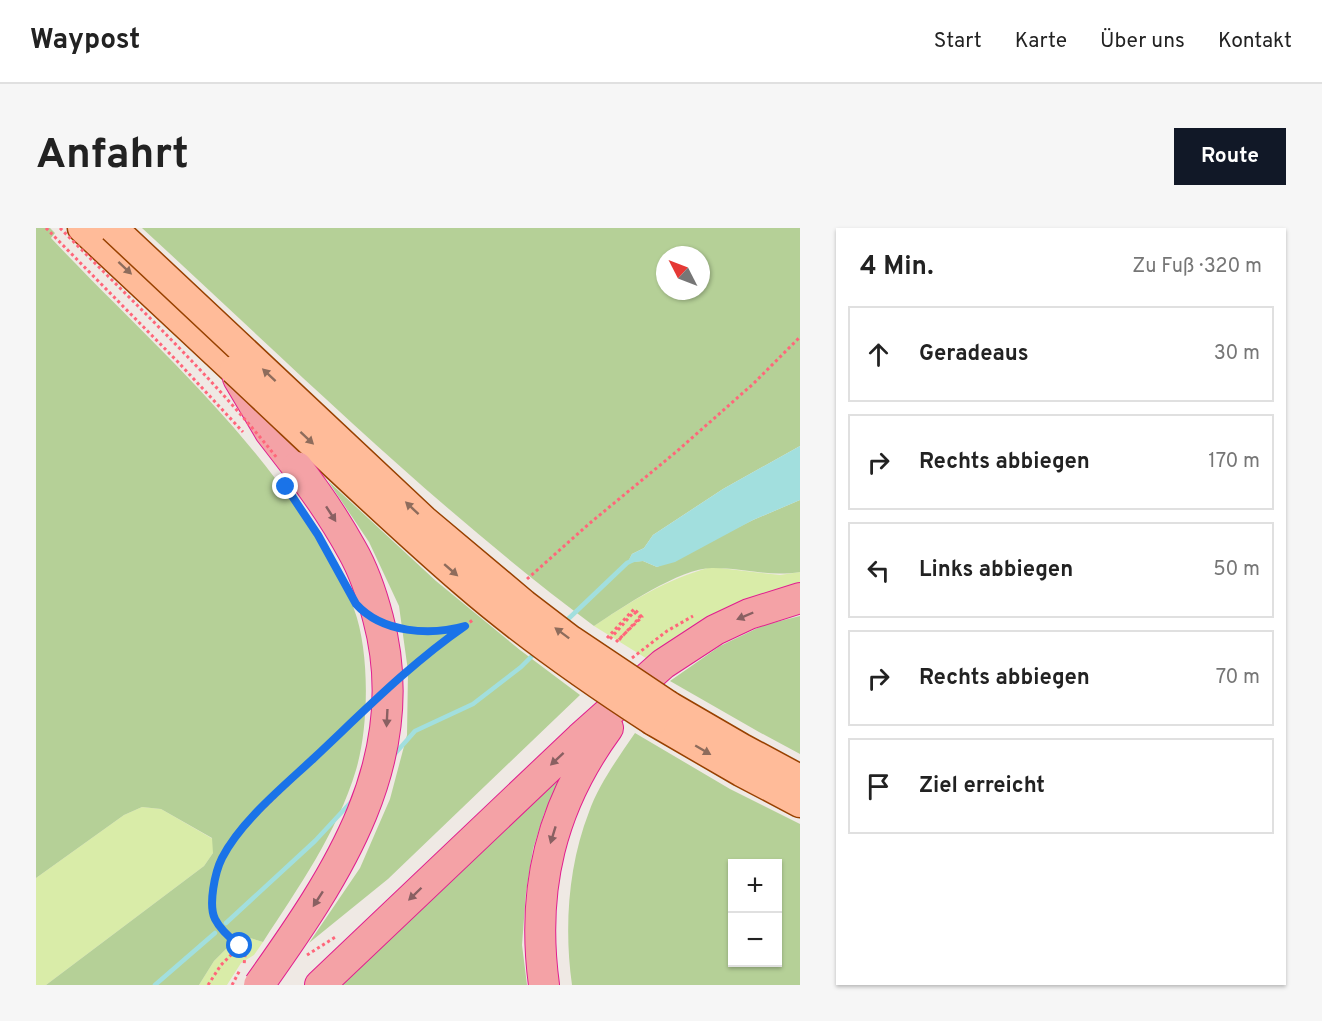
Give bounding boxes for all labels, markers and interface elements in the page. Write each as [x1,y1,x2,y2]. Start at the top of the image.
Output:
text: Waypost [30,23,140,59]
text: Start [934,28,982,55]
text: Karte [1015,28,1067,55]
text: Über uns [1100,28,1185,55]
text: Kontakt [1218,28,1292,55]
button: Route [1174,128,1286,185]
text: Anfahrt [36,130,189,183]
north arrow [656,246,710,300]
text: 4 Min. [860,251,934,284]
text: Zu Fuß · 320 m [1132,254,1262,280]
one-way arrow [117,261,132,274]
icon: ahead [862,338,895,371]
text: Geradeaus [919,341,1029,368]
text: 30 m [1214,341,1260,367]
one-way arrow [262,368,277,382]
one-way arrow [300,431,314,445]
icon: right [862,446,895,479]
text: Rechts abbiegen [919,449,1090,476]
text: 170 m [1208,449,1260,475]
route end [272,473,298,499]
one-way arrow [404,501,419,515]
one-way arrow [325,506,336,522]
icon: left [862,554,895,587]
text: Links abbiegen [919,557,1073,584]
text: 50 m [1213,557,1260,583]
one-way arrow [443,564,458,577]
one-way arrow [736,612,753,621]
one-way arrow [554,627,569,639]
icon: right [862,662,895,695]
text: Rechts abbiegen [919,665,1090,692]
text: 70 m [1216,665,1260,691]
one-way arrow [383,709,392,728]
one-way arrow [695,745,712,755]
one-way arrow [549,752,564,766]
icon: arrive [862,770,895,803]
text: Ziel erreicht [919,773,1045,800]
one-way arrow [548,826,557,844]
map controls [728,859,782,967]
button: + [728,859,782,913]
one-way arrow [409,886,423,900]
one-way arrow [313,890,324,907]
button: − [728,913,782,967]
route start [226,932,252,958]

